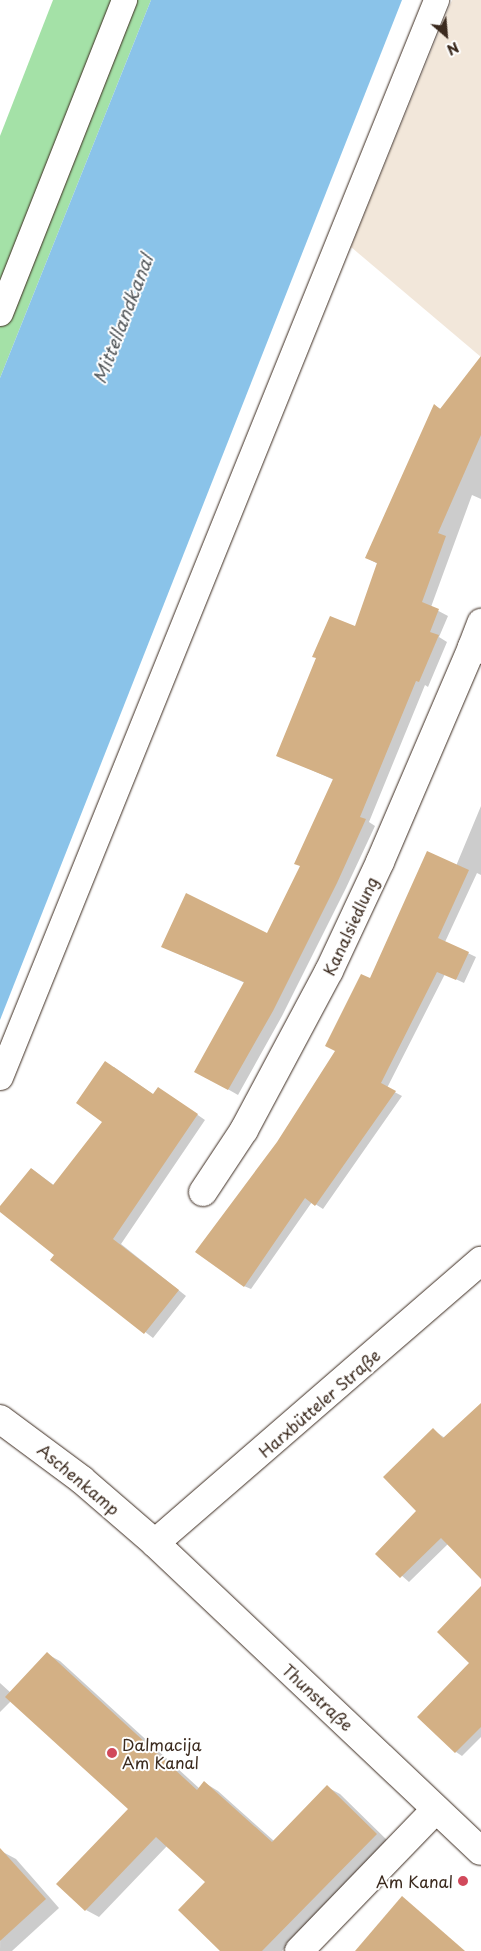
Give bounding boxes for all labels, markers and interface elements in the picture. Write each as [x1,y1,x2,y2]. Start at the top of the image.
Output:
north arrow [421,10,471,60]
text: N [443,37,463,61]
water label: Mittellandkanal [89,252,157,386]
street label: Kanalsiedlung [319,874,381,978]
street label: Harxbütteler Straße [254,1345,384,1461]
street label: Aschenkamp [34,1439,124,1519]
street label: Thunstraße [279,1660,357,1734]
place label: Dalmacija Am Kanal [122,1734,202,1772]
marker: Dalmacija Am Kanal [106,1747,118,1759]
place label: Am Kanal [376,1871,453,1891]
marker: Am Kanal [457,1875,469,1887]

